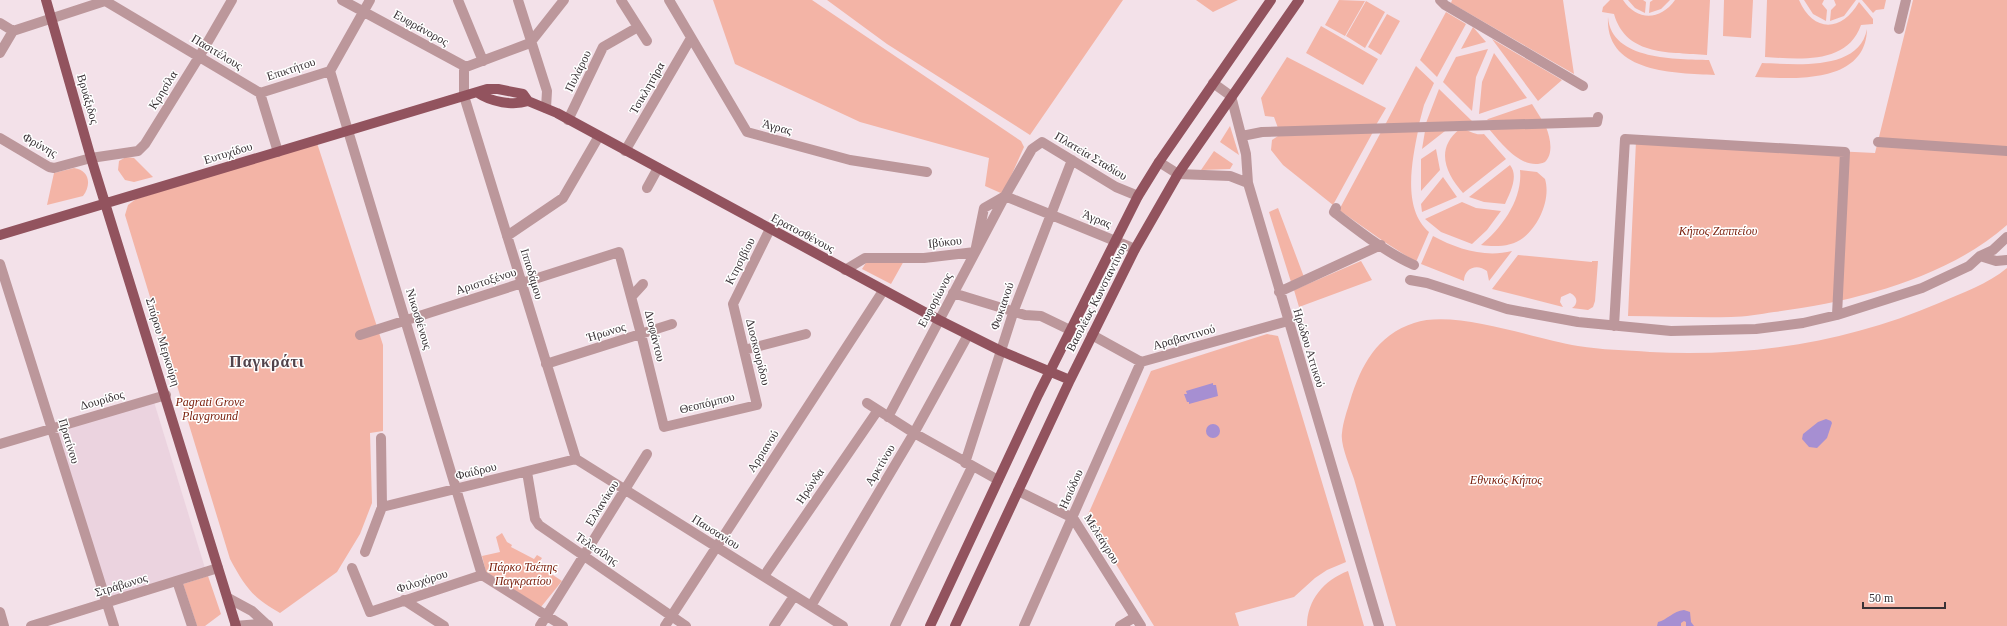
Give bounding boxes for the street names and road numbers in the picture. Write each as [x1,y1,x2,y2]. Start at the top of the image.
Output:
street label: Ευφράνορος [391,7,451,49]
street label: Πασιτέλους [189,31,245,73]
street label: Πυλάρου [562,48,594,94]
street label: Επικτήτου [265,55,317,83]
street label: Τσικλητήρα [627,59,668,116]
street label: Κρησίλα [146,68,181,112]
street label: Βρυάξιδος [74,72,102,126]
street label: Άγρας [761,116,794,138]
street label: Πλατεία Σταδίου [1052,129,1130,183]
street label: Φρύνης [20,130,60,160]
street label: Ευτυχίδου [202,139,254,167]
street label: Άγρας [1080,207,1114,231]
street label: Ερατοσθένους [769,210,837,256]
street label: Ιβύκου [927,233,963,251]
street label: Κτησιβίου [722,235,758,287]
street label: Βασιλέως Κωνσταντίνου [1063,240,1131,354]
street label: Ιπποδάμου [518,247,546,301]
street label: Αριστοξένου [454,265,518,297]
street label: Ευφορίωνος [915,270,955,330]
street label: Φωκιανού [987,280,1017,332]
street label: Νικοσθένους [403,287,435,351]
street label: Σπύρου Μερκούρη [143,296,183,388]
street label: Ηρώδου Αττικού [1290,307,1328,389]
street label: Διοφάντου [642,309,668,363]
street label: Διοσκουρίδου [743,317,773,387]
street label: Ήρωνος [584,319,627,345]
street label: Αραβαντινού [1151,321,1217,353]
street label: Δουρίδος [78,387,126,413]
street label: Θεοπόμπου [678,389,736,417]
street label: Πρατίνου [56,417,82,465]
street label: Αρριανού [744,427,782,475]
street label: Αρκτίνου [862,442,898,488]
street label: Φαίδρου [454,459,498,483]
street label: Ηρώνδα [793,465,827,506]
street label: Ησιόδου [1056,467,1086,511]
street label: Ελλανίκου [582,477,622,529]
street label: Παυσανίου [689,512,743,552]
street label: Μελεάγρου [1081,512,1123,567]
street label: Τελεσίλης [573,530,621,569]
street label: Φιλοχόρου [395,566,449,596]
street label: Στράβωνος [93,570,149,600]

